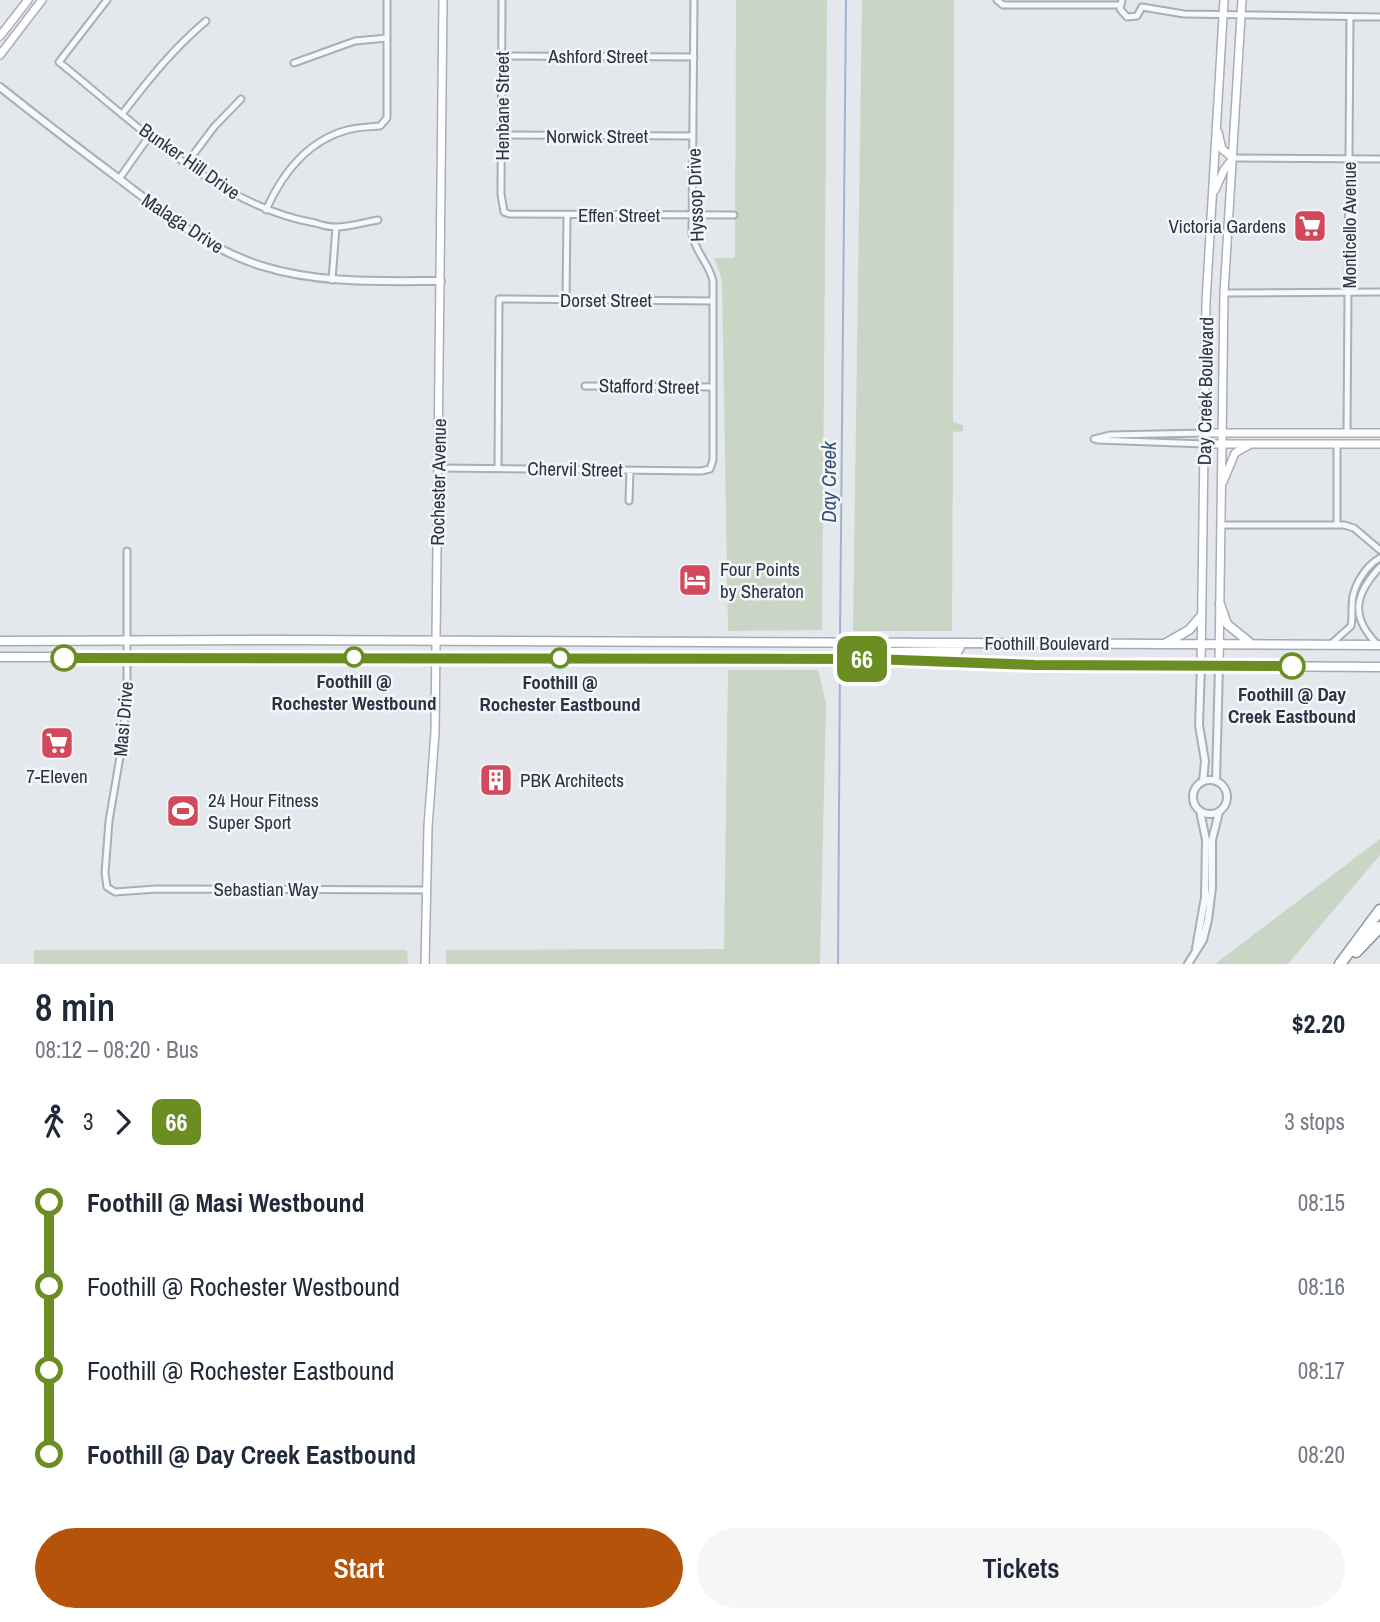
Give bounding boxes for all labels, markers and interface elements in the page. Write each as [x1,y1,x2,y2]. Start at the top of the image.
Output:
street label: Ashford Street [547,43,648,69]
street label: Henbane Street [489,51,515,161]
street label: Bunker Hill Drive [134,117,246,205]
street label: Norwick Street [546,123,649,149]
street label: Hyssop Drive [680,148,710,242]
street label: Monticello Avenue [1336,161,1362,289]
street label: Malaga Drive [137,187,229,259]
street label: Effen Street [578,202,661,228]
supermarket icon: Victoria Gardens [1291,207,1329,245]
place label: Victoria Gardens [1168,213,1286,239]
street label: Dorset Street [560,287,653,313]
street label: Day Creek Boulevard [1191,317,1219,465]
street label: Stafford Street [599,372,700,400]
street label: Rochester Avenue [424,418,452,546]
water label: Day Creek [814,440,843,523]
street label: Chervil Street [527,455,624,483]
place label: Four Points by Sheraton [720,556,804,604]
hotel icon: Four Points by Sheraton [676,561,714,599]
street label: Foothill Boulevard [985,630,1109,656]
line badge: 66 [830,636,894,682]
text: 66 [851,643,873,675]
unlabelled marker [51,645,77,671]
marker: Foothill @ Rochester Westbound [344,647,364,667]
marker: Foothill @ Rochester Eastbound [550,648,570,668]
marker: Foothill @ Day Creek Eastbound [1279,653,1305,679]
place label: Foothill @ Rochester Westbound [271,668,437,716]
place label: Foothill @ Rochester Eastbound [479,669,641,717]
street label: Masi Drive [107,680,139,758]
place label: Foothill @ Day Creek Eastbound [1228,681,1356,729]
supermarket icon: 7-Eleven [38,724,76,762]
building icon: PBK Architects [477,761,515,799]
place label: 7-Eleven [26,763,88,789]
place label: PBK Architects [520,767,624,793]
place label: 24 Hour Fitness Super Sport [208,787,319,835]
sports icon: 24 Hour Fitness Super Sport [164,792,202,830]
street label: Sebastian Way [213,876,319,902]
text: 8 min [35,982,115,1033]
text: $2.20 [1292,1006,1345,1041]
text: 08:12 – 08:20 · Bus [35,1034,199,1065]
icon: walk [35,1103,73,1141]
icon: forward [104,1103,142,1141]
text: 3 [83,1106,94,1137]
text: 66 [166,1106,187,1138]
text: 3 stops [1284,1106,1345,1137]
text: Foothill @ Masi Westbound [87,1185,365,1220]
text: 08:15 [1298,1187,1345,1218]
text: Foothill @ Rochester Westbound [87,1269,400,1304]
text: 08:16 [1298,1271,1345,1302]
text: Foothill @ Rochester Eastbound [87,1353,394,1388]
text: 08:17 [1298,1355,1345,1386]
text: Foothill @ Day Creek Eastbound [87,1437,416,1472]
text: 08:20 [1298,1439,1345,1470]
button: Start [35,1528,683,1608]
button: Tickets [697,1528,1345,1608]

